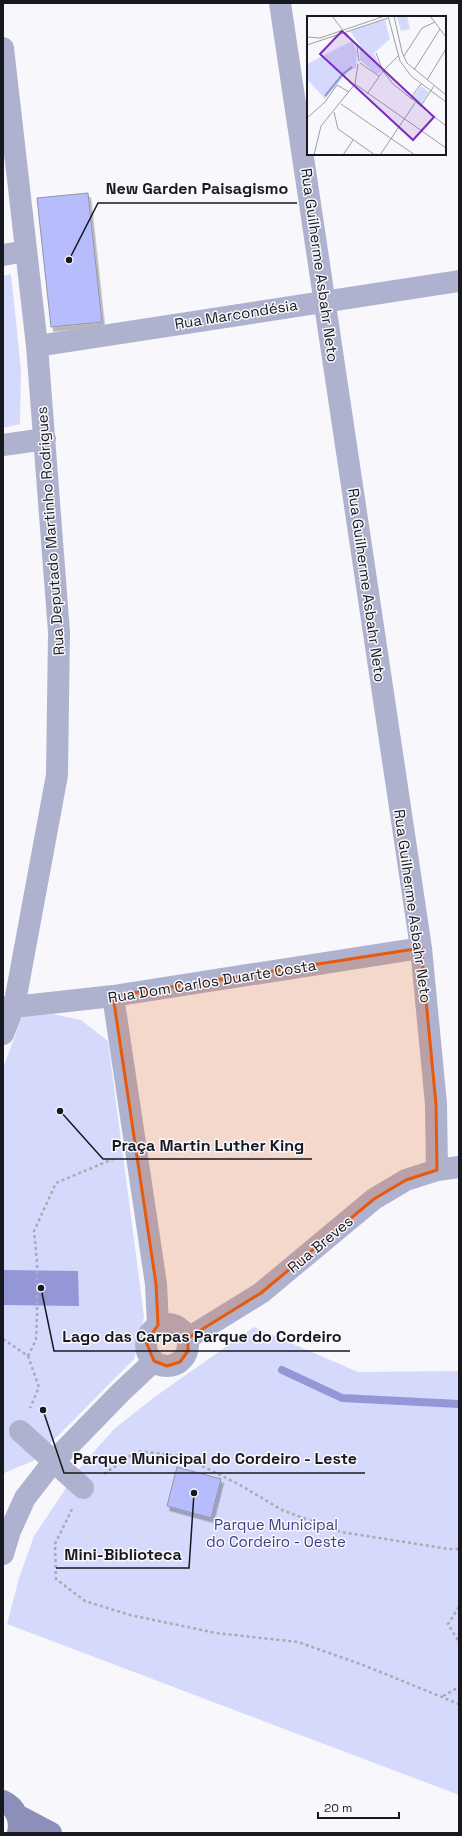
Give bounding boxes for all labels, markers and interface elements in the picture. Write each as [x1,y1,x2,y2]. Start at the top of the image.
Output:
inset map [307,16,446,155]
street label: Rua Guilherme Asbahr Neto [297,167,343,363]
callout: New Garden Paisagismo [98,175,297,203]
text: New Garden Paisagismo [106,178,288,199]
street label: Rua Marcondésia [173,295,299,333]
street label: Rua Deputado Martinho Rodrigues [32,406,68,656]
street label: Rua Guilherme Asbahr Neto [344,487,390,683]
street label: Rua Guilherme Asbahr Neto [390,808,436,1004]
street label: Rua Dom Carlos Duarte Costa [107,955,318,1007]
callout: Praça Martin Luther King [103,1131,312,1159]
text: Praça Martin Luther King [112,1135,304,1156]
street label: Rua Breves [283,1211,357,1277]
callout: Lago das Carpas Parque do Cordeiro [54,1323,350,1351]
text: Lago das Carpas Parque do Cordeiro [62,1326,342,1347]
callout: Parque Municipal do Cordeiro - Leste [64,1445,365,1473]
text: Parque Municipal do Cordeiro - Leste [73,1448,357,1469]
park label: Parque Municipal do Cordeiro - Oeste [206,1515,346,1551]
callout: Mini-Biblioteca [56,1540,189,1568]
text: Mini-Biblioteca [64,1544,182,1565]
scale bar [318,1794,399,1820]
text: 20 m [324,1800,352,1816]

